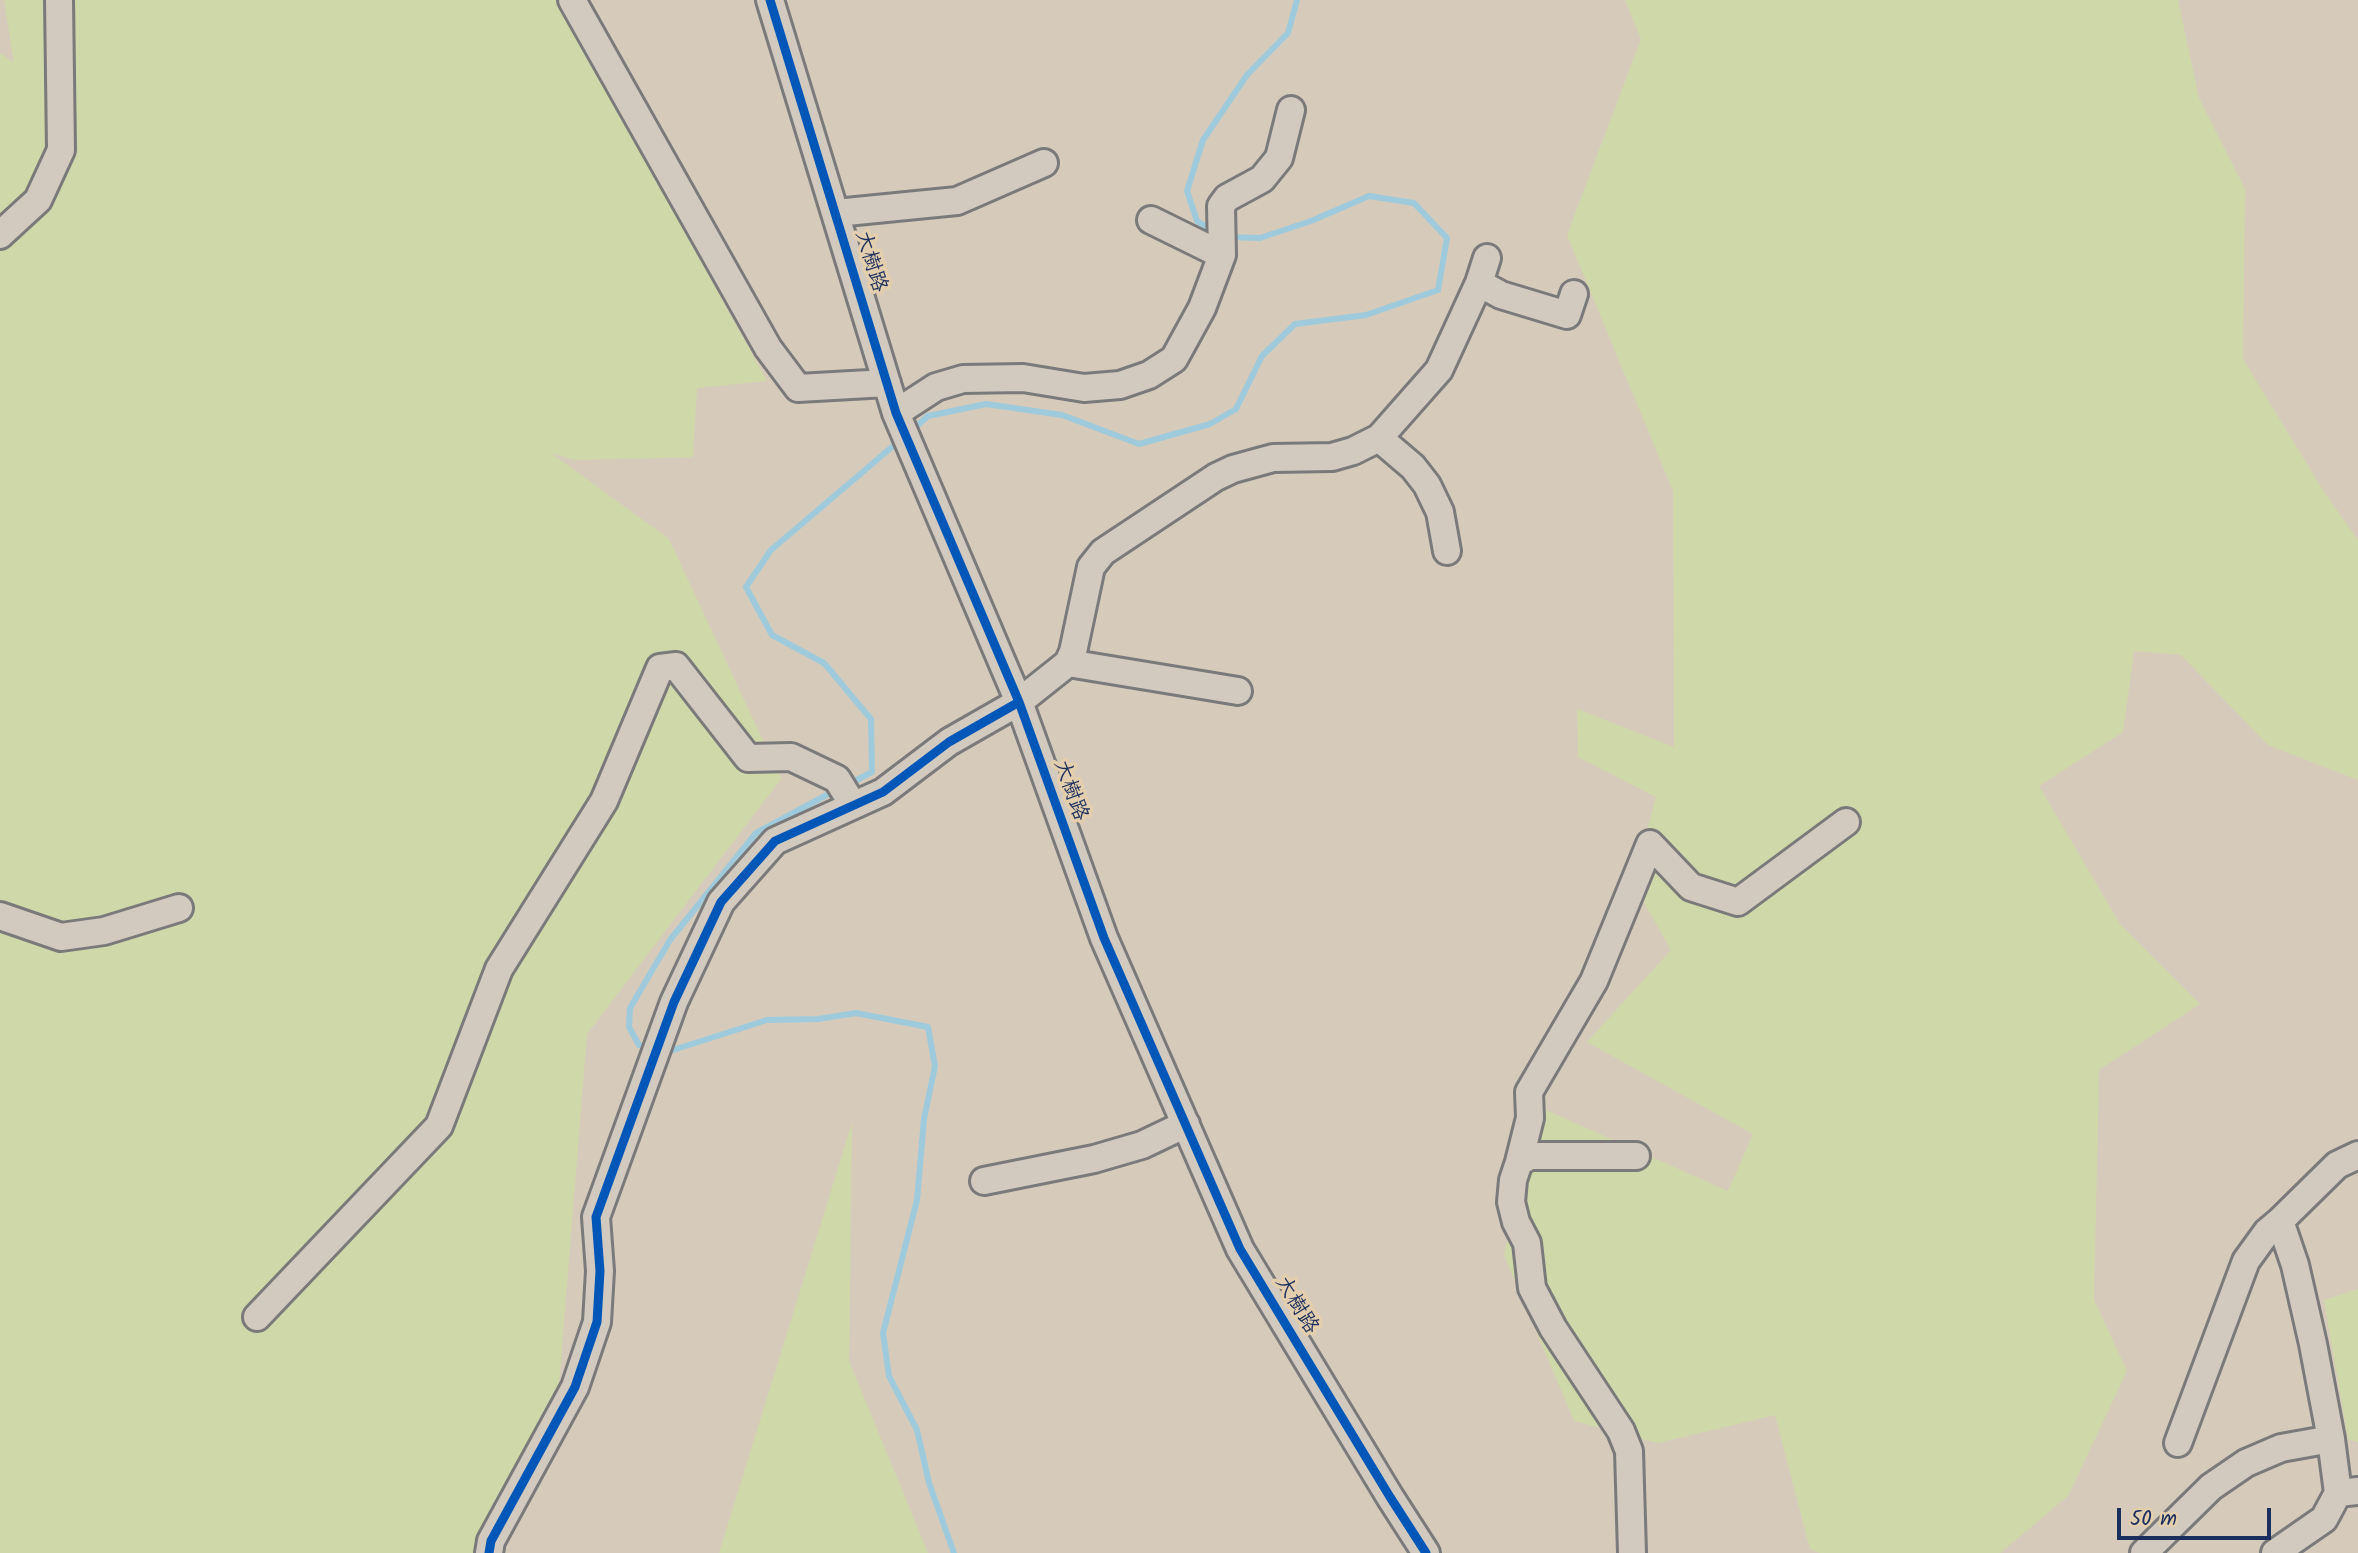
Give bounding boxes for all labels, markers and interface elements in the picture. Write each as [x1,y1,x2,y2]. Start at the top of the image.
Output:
street label: 大樹路 [848,228,890,296]
street label: 大樹路 [1046,757,1092,825]
street label: 大樹路 [1268,1273,1322,1339]
scale bar [2120,1494,2274,1538]
text: 50 m [2130,1503,2177,1536]

